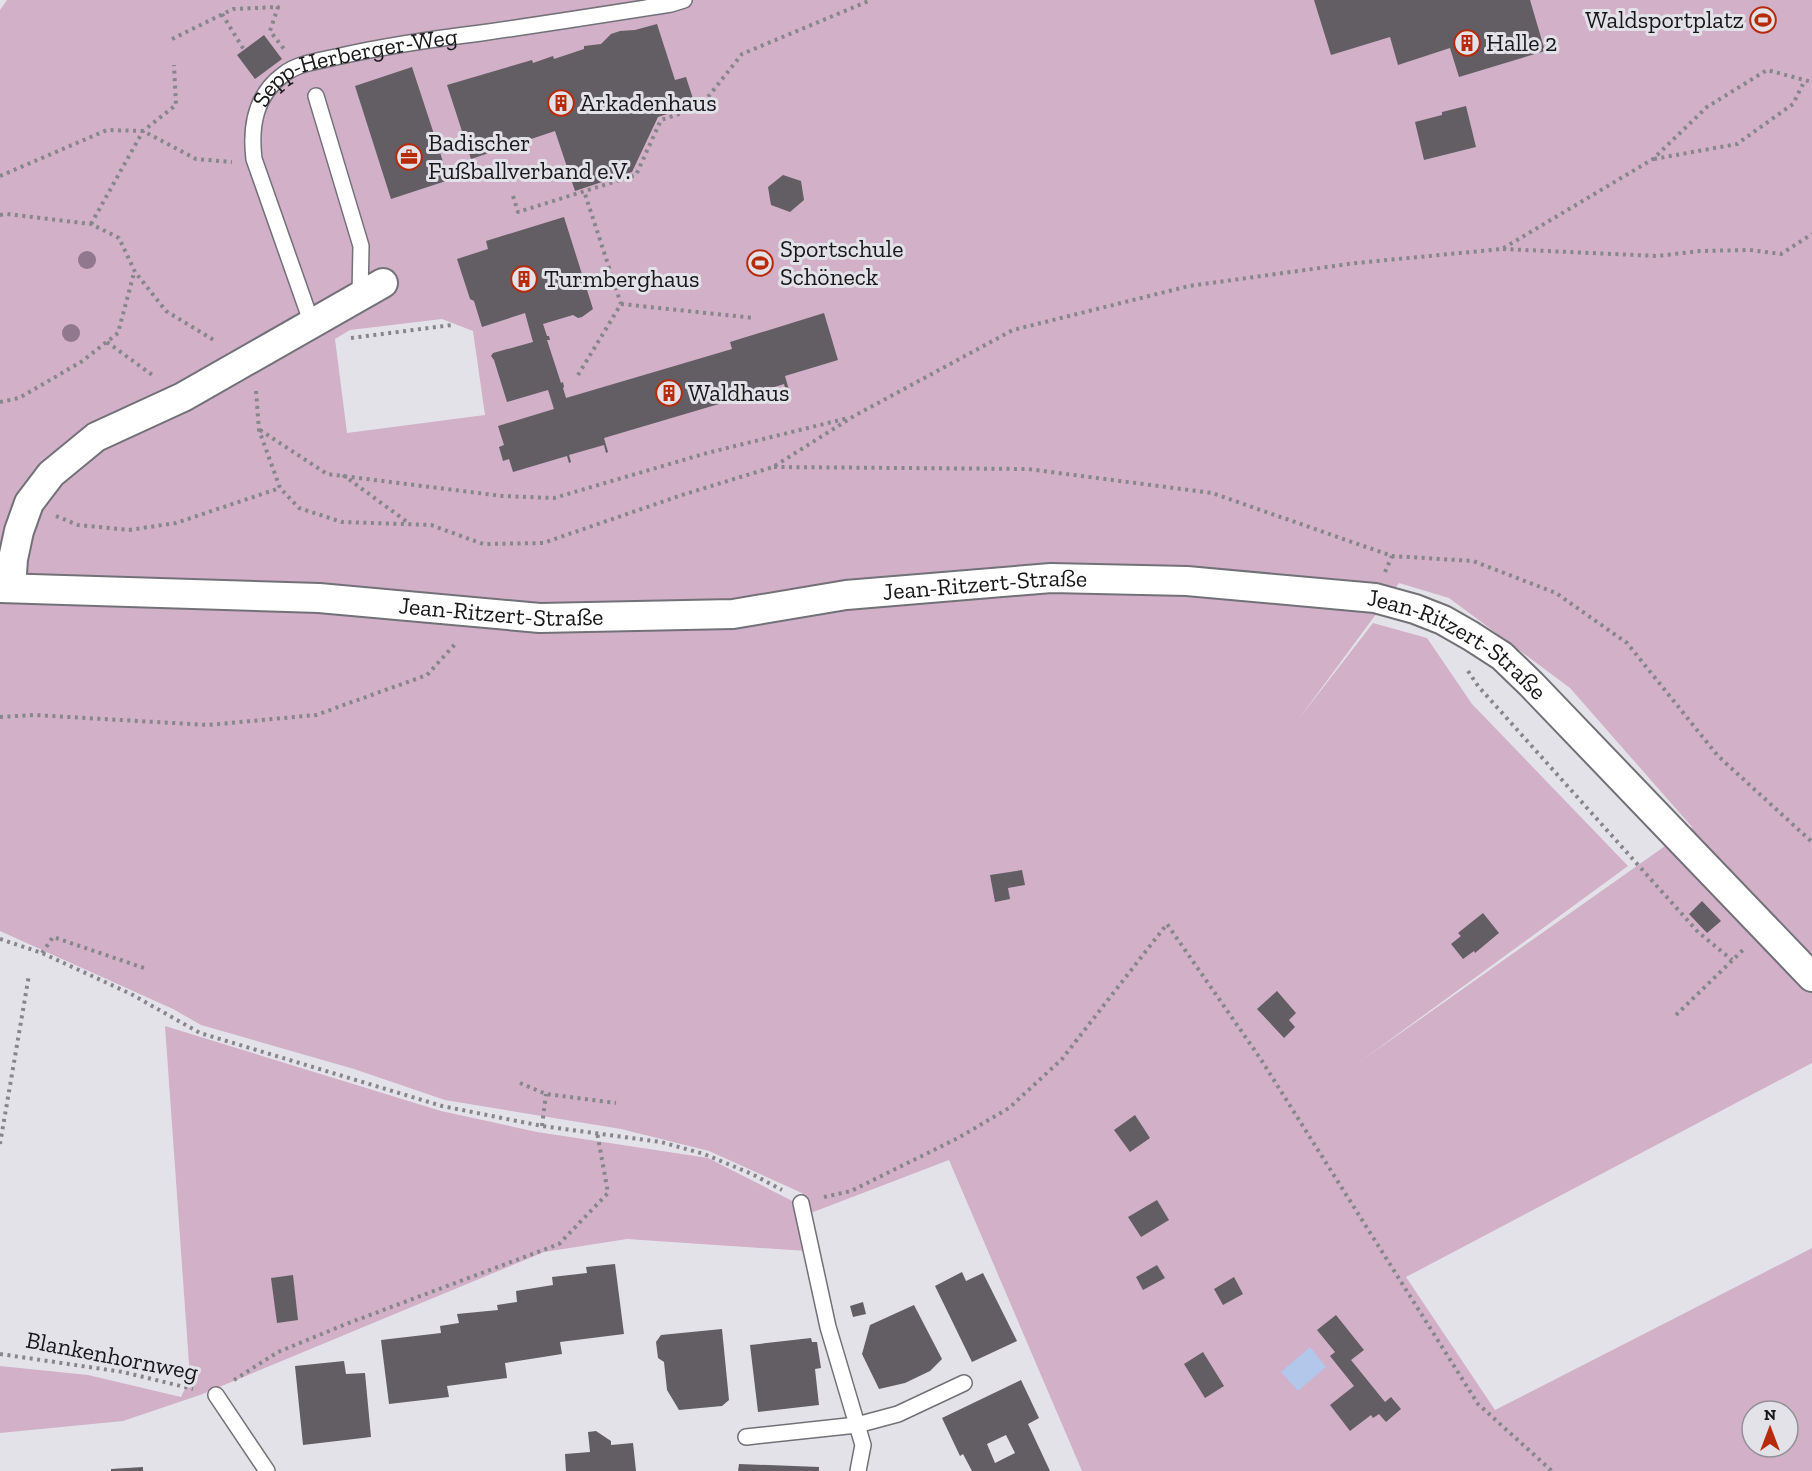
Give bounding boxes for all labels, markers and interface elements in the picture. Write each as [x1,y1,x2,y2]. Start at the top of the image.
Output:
place label: Waldsportplatz [1585,5,1744,34]
sports icon: Waldsportplatz [1748,5,1778,35]
street label: Sepp-Herberger-Weg [245,21,459,112]
building icon: Halle 2 [1452,28,1482,58]
place label: Halle 2 [1486,28,1557,57]
building icon: Arkadenhaus [546,88,576,118]
place label: Arkadenhaus [580,88,717,117]
place label: Badischer Fußballverband e.V. [428,128,631,185]
office icon: Badischer Fußballverband e.V. [394,142,424,172]
place label: Sportschule Schöneck [780,234,903,291]
sports icon: Sportschule Schöneck [745,248,775,278]
building icon: Turmberghaus [509,264,539,294]
place label: Turmberghaus [544,264,699,293]
building icon: Waldhaus [654,378,684,408]
place label: Waldhaus [688,378,790,407]
street label: Jean-Ritzert-Straße [881,563,1087,606]
street label: Jean-Ritzert-Straße [1366,582,1553,705]
street label: Jean-Ritzert-Straße [398,590,604,632]
street label: Blankenhornweg [23,1325,201,1386]
north arrow [1740,1399,1800,1459]
text: N [1764,1405,1776,1424]

